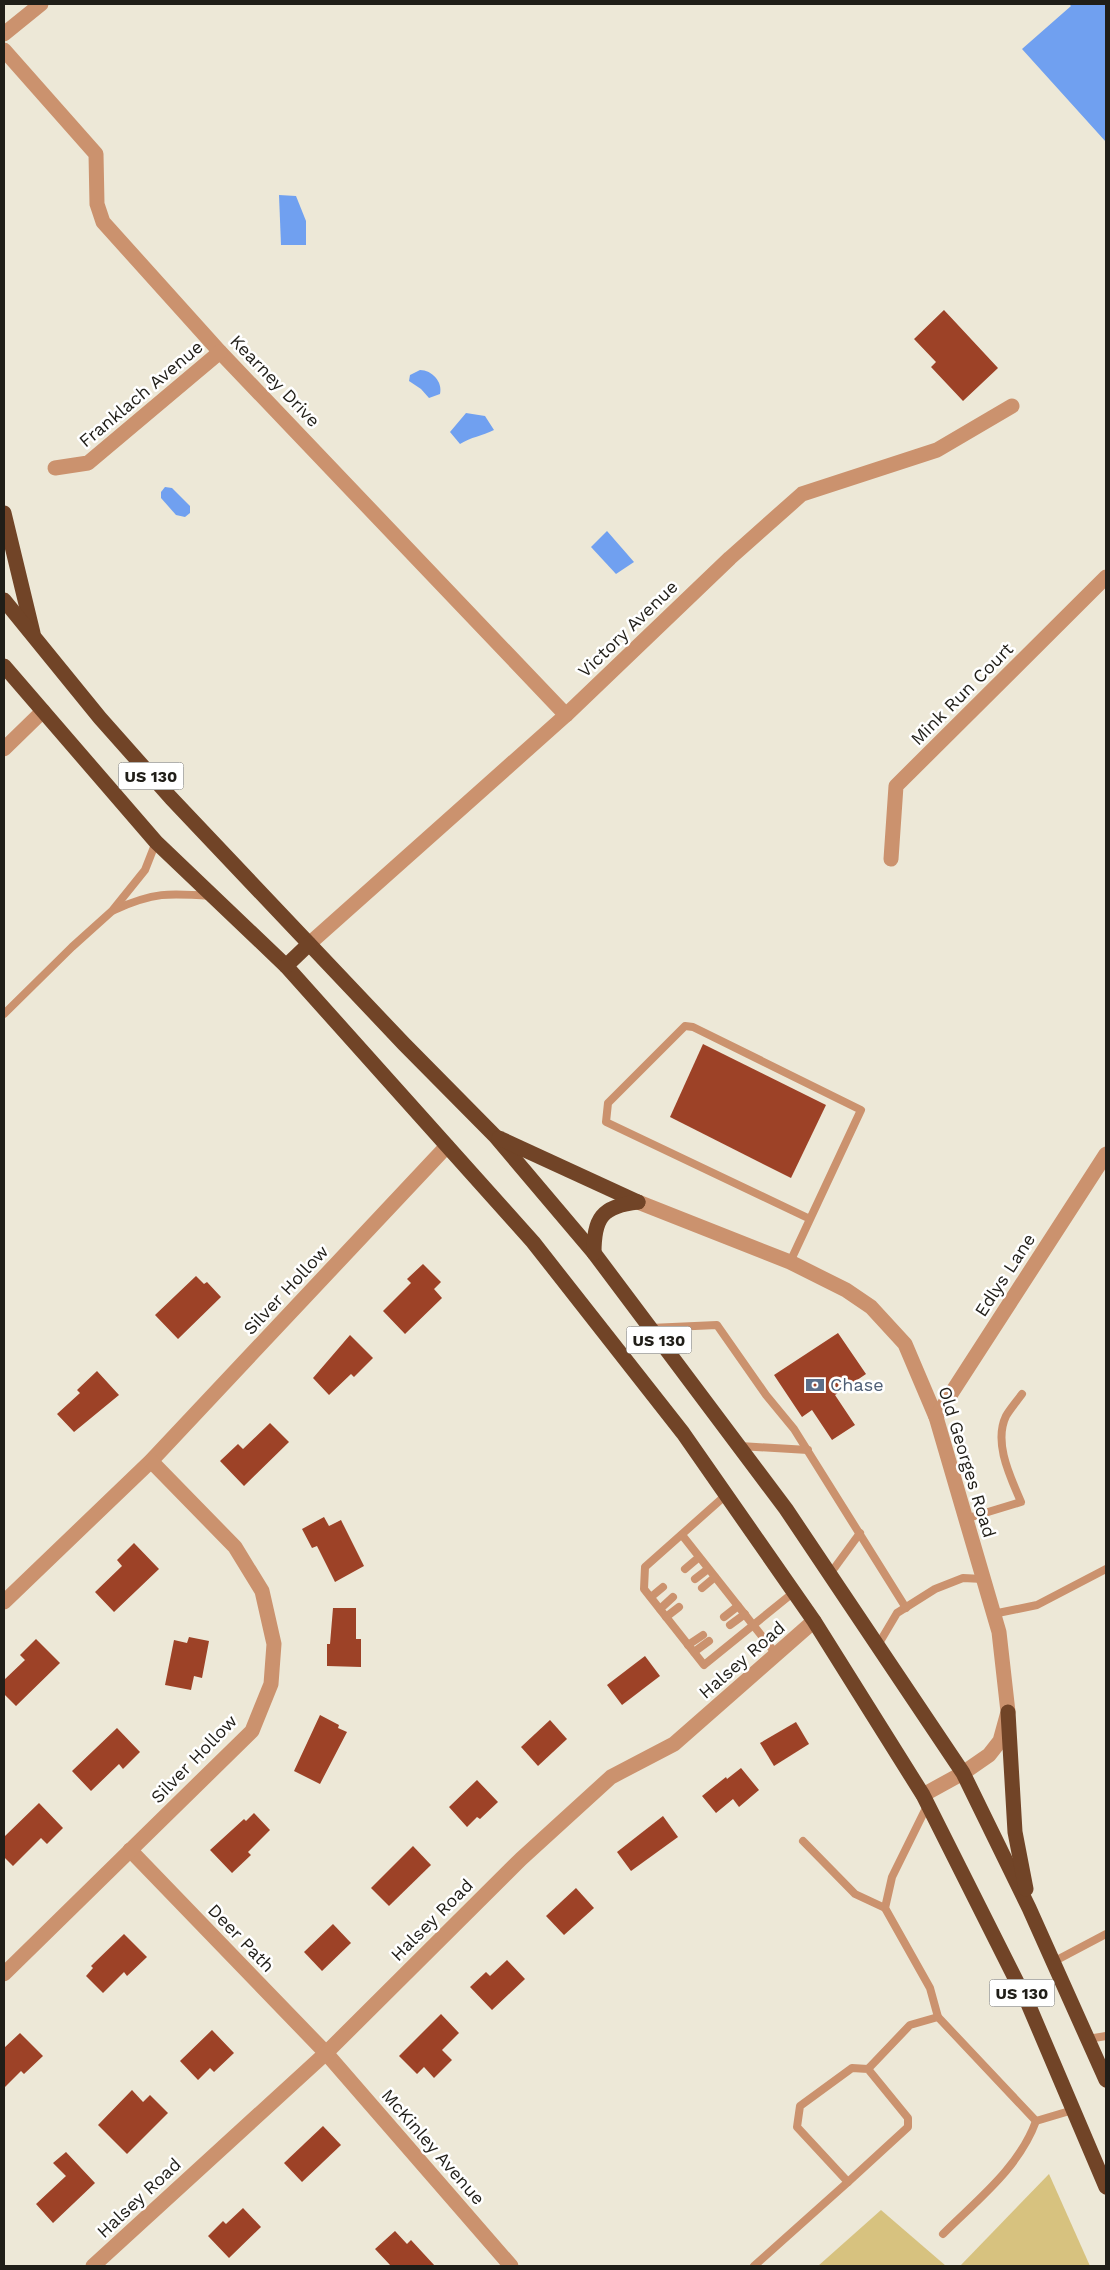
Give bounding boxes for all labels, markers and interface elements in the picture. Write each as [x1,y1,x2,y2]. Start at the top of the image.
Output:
street label: Kearney Drive [226,330,325,431]
street label: Franklach Avenue [75,336,207,451]
street label: Victory Avenue [574,576,682,681]
street label: Mink Run Court [906,638,1017,749]
road number: US 130 [118,762,184,789]
street label: Edlys Lane [970,1229,1039,1320]
street label: Silver Hollow [239,1241,332,1339]
road number: US 130 [626,1326,692,1354]
bank icon: Chase [804,1374,826,1396]
place label: Chase [830,1374,884,1395]
street label: Old Georges Road [934,1384,1000,1540]
street label: Halsey Road [694,1617,789,1703]
street label: Silver Hollow [146,1710,241,1807]
street label: Halsey Road [386,1874,477,1965]
street label: Deer Path [204,1899,279,1976]
road number: US 130 [990,1980,1054,2006]
street label: McKinley Avenue [377,2085,489,2209]
street label: Halsey Road [92,2153,185,2242]

